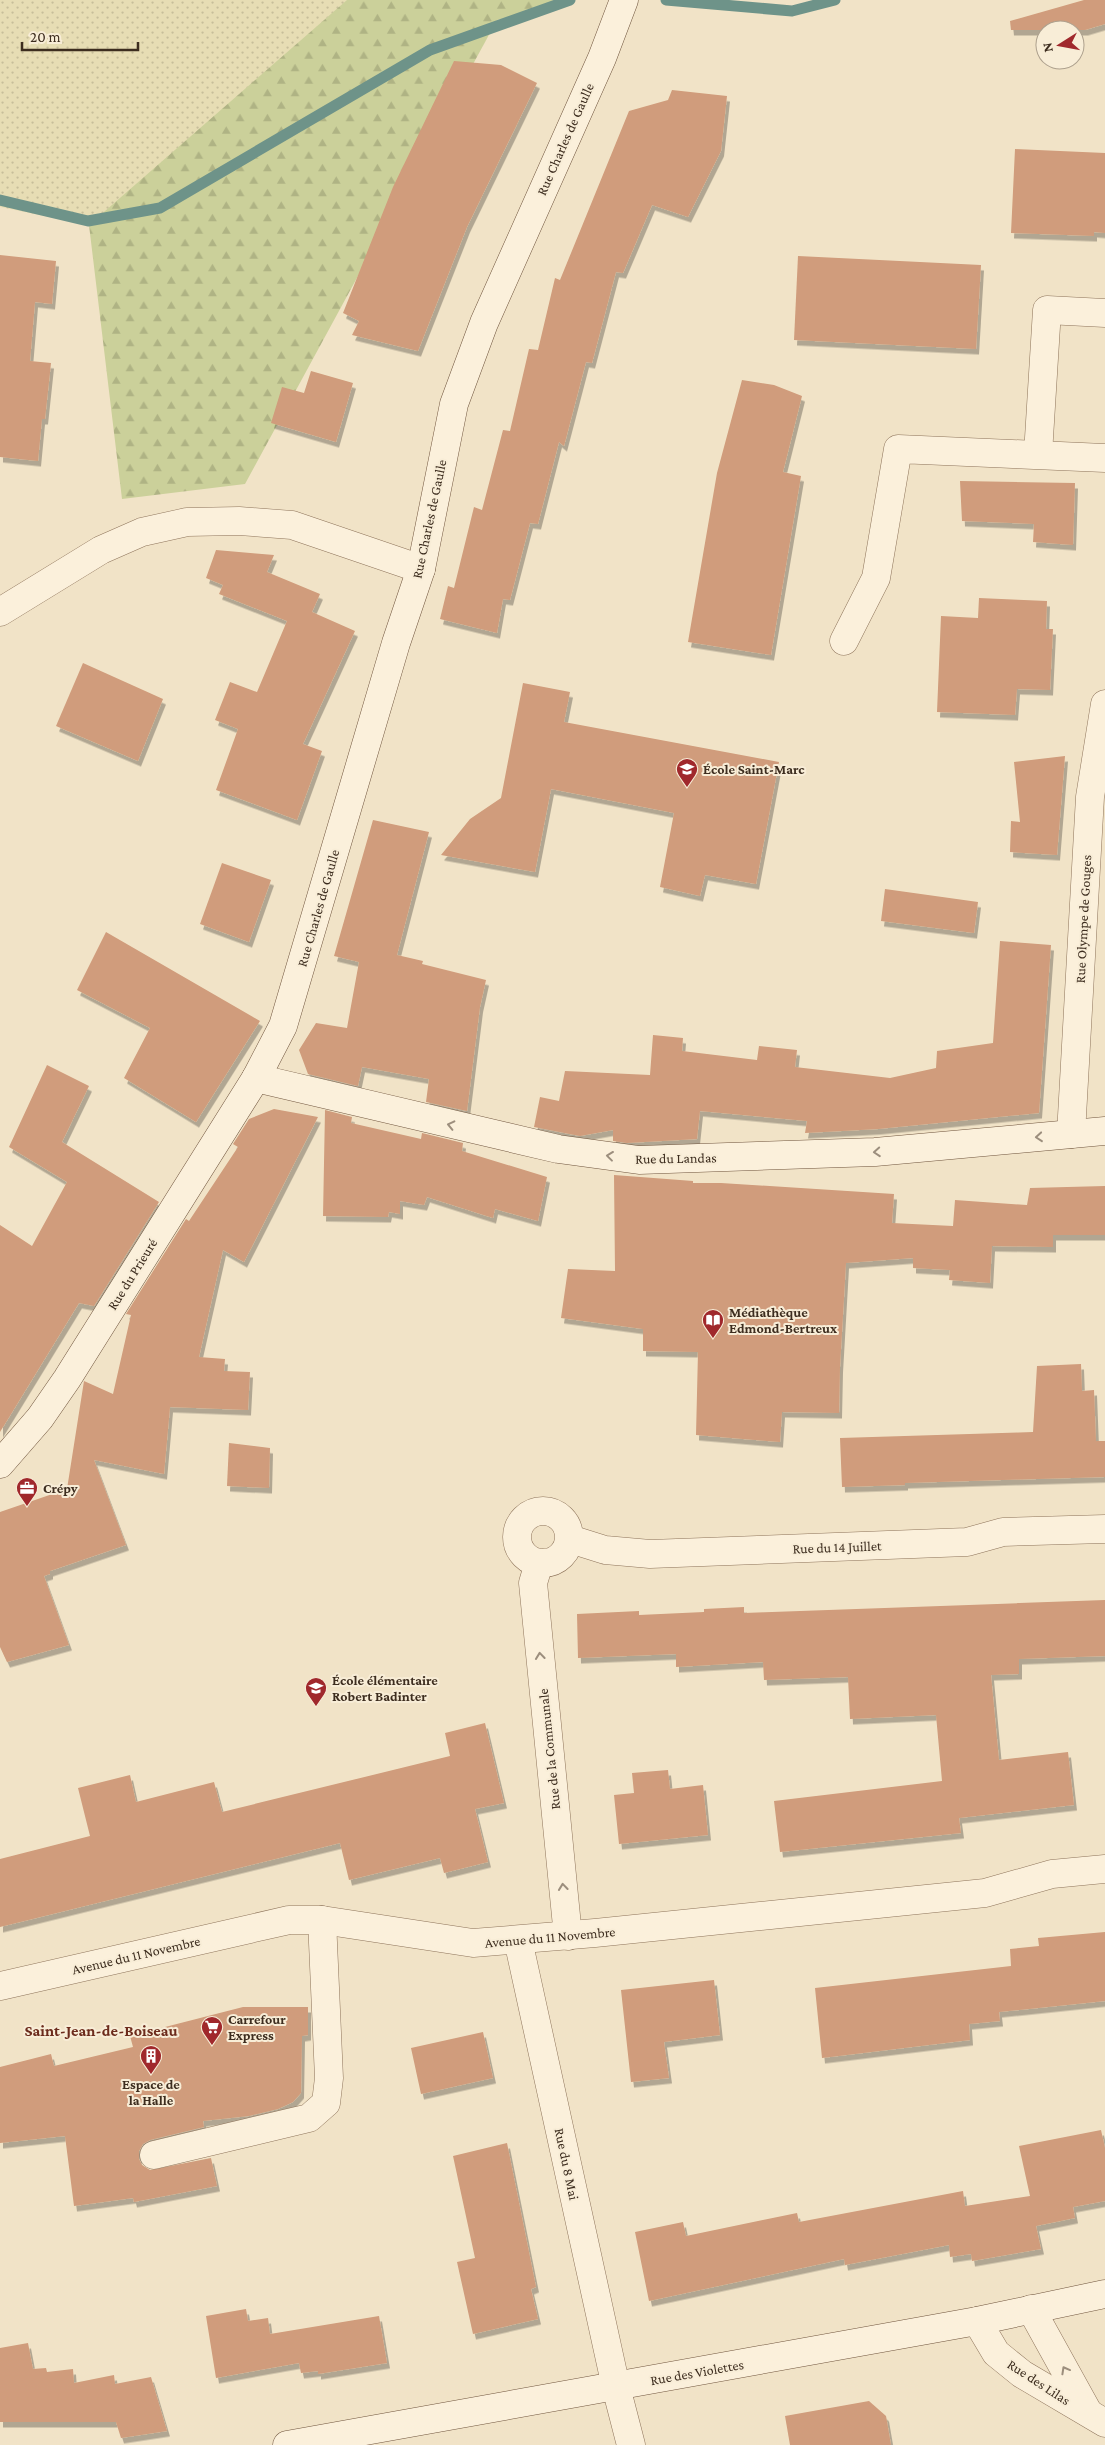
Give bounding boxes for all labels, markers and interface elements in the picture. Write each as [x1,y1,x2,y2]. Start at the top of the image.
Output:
scale bar [22,20,139,52]
north arrow [1035,20,1085,70]
text: 20 m [30,29,61,45]
text: N [1038,41,1056,54]
street label: Rue Charles de Gaulle [533,80,597,198]
street label: Rue Charles de Gaulle [409,458,449,580]
school or university icon: École Saint-Marc [675,757,699,788]
place label: École Saint-Marc [703,761,805,777]
street label: Rue Charles de Gaulle [294,847,342,969]
street label: Rue Olympe de Gouges [1072,854,1094,984]
one-way arrow [446,1120,455,1131]
one-way arrow [1035,1131,1043,1142]
one-way arrow [873,1146,881,1157]
street label: Rue du Landas [635,1149,717,1167]
one-way arrow [606,1151,614,1162]
street label: Rue du Prieuré [104,1235,160,1313]
place label: Médiathèque Edmond-Bertreux [729,1304,838,1336]
library icon: Médiathèque Edmond-Bertreux [701,1308,725,1339]
office icon: Crépy [15,1476,39,1507]
place label: Crépy [43,1480,78,1496]
street label: Rue du 14 Juillet [792,1537,882,1557]
one-way arrow [535,1651,546,1659]
place label: École élémentaire Robert Badinter [332,1672,438,1704]
school or university icon: École élémentaire Robert Badinter [304,1676,328,1707]
street label: Rue de la Communale [535,1688,563,1810]
one-way arrow [558,1883,569,1891]
street label: Avenue du 11 Novembre [484,1923,616,1951]
street label: Avenue du 11 Novembre [70,1932,202,1978]
place label: Carrefour Express [228,2011,286,2043]
supermarket icon: Carrefour Express [200,2015,224,2046]
district label: Saint-Jean-de-Boiseau [24,2022,178,2039]
building icon: Espace de la Halle [139,2044,163,2075]
place label: Espace de la Halle [122,2076,180,2108]
street label: Rue du 8 Mai [552,2127,582,2202]
street label: Rue des Violettes [649,2356,745,2388]
street label: Rue des Lilas [1005,2356,1073,2408]
one-way arrow [1061,2367,1071,2376]

